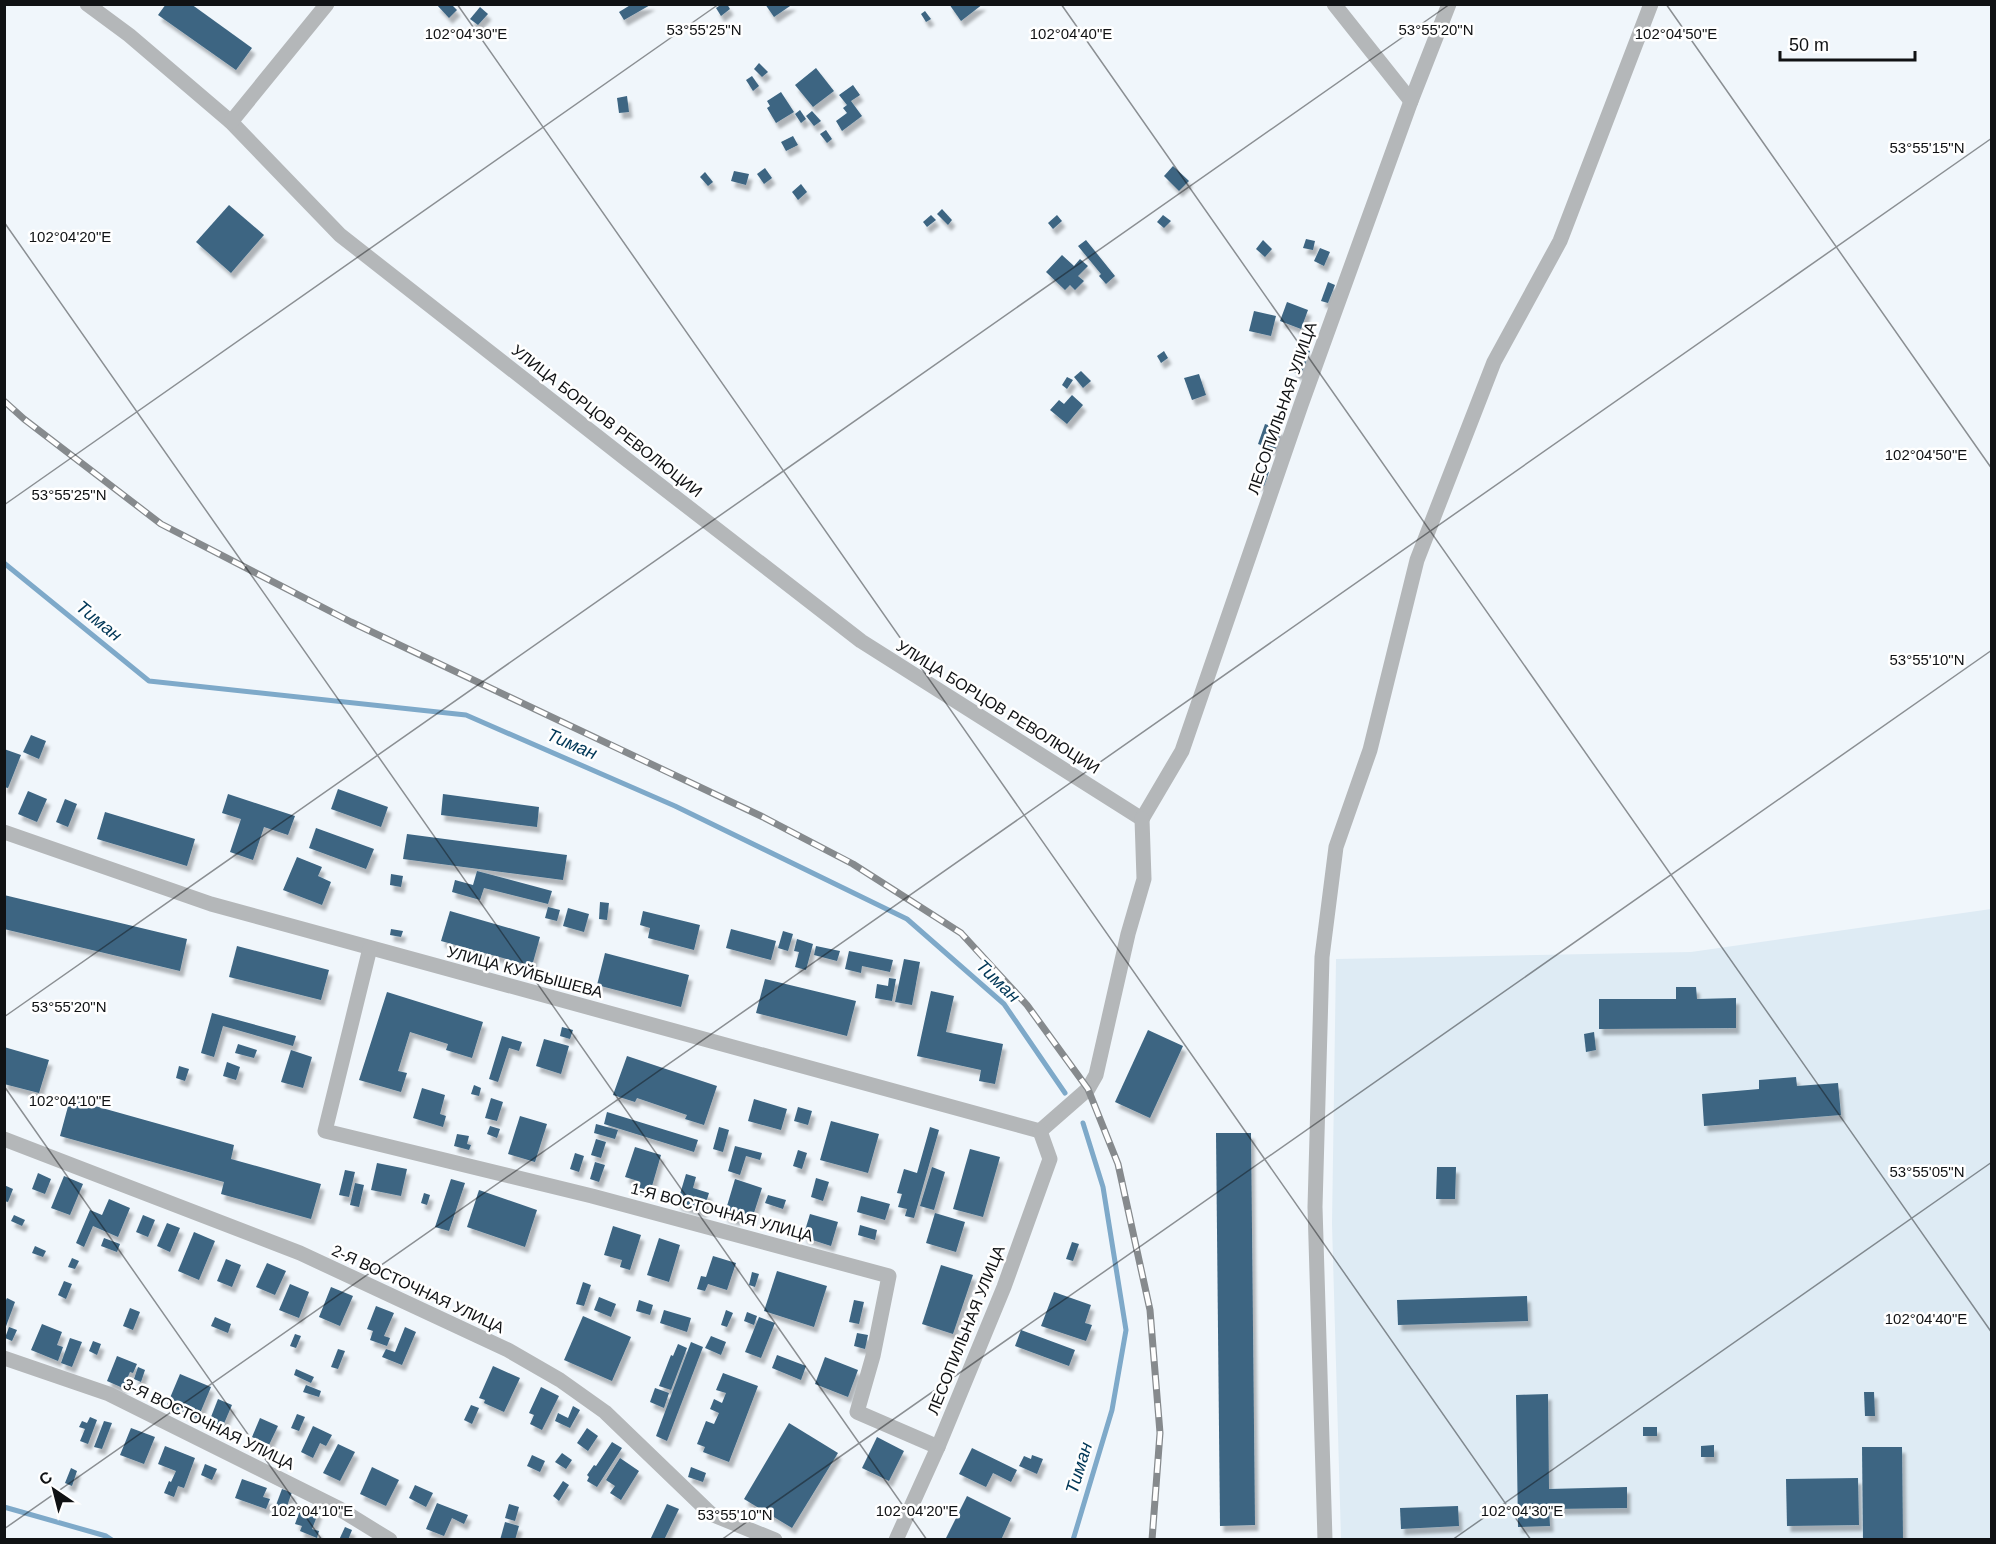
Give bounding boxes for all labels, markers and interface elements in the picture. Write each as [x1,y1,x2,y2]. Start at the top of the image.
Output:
text: 53°55'25"N [666,21,742,38]
text: 53°55'20"N [1398,21,1474,38]
scale bar [1780,24,1915,62]
text: 102°04'30"E [425,25,507,42]
text: 102°04'40"E [1030,25,1112,42]
text: 102°04'50"E [1635,25,1717,42]
text: 50 m [1789,35,1829,55]
text: 53°55'15"N [1889,139,1965,156]
text: 102°04'20"E [29,228,111,245]
street label: ЛЕСОПИЛЬНАЯ УЛИЦА [1244,319,1320,496]
street label: УЛИЦА БОРЦОВ РЕВОЛЮЦИИ [509,342,705,500]
text: 102°04'50"E [1885,446,1967,463]
text: 53°55'25"N [31,486,107,503]
water label: Тиман [72,597,126,645]
street label: УЛИЦА БОРЦОВ РЕВОЛЮЦИИ [893,637,1103,777]
text: 53°55'10"N [1889,651,1965,668]
water label: Тиман [544,725,600,764]
street label: УЛИЦА КУЙБЫШЕВА [445,942,605,1001]
water label: Тиман [972,956,1024,1007]
text: 53°55'20"N [31,998,107,1015]
text: 102°04'10"E [29,1092,111,1109]
text: 53°55'05"N [1889,1163,1965,1180]
street label: 1-Я ВОСТОЧНАЯ УЛИЦА [629,1179,815,1245]
street label: 2-Я ВОСТОЧНАЯ УЛИЦА [329,1242,507,1337]
street label: ЛЕСОПИЛЬНАЯ УЛИЦА [924,1243,1008,1417]
text: 102°04'40"E [1885,1310,1967,1327]
street label: 3-Я ВОСТОЧНАЯ УЛИЦА [121,1375,298,1473]
water label: Тиман [1062,1440,1096,1496]
north arrow [24,1460,84,1520]
text: С [36,1468,56,1488]
text: 102°04'10"E [271,1502,353,1519]
text: 102°04'20"E [876,1502,958,1519]
text: 102°04'30"E [1481,1502,1563,1519]
text: 53°55'10"N [697,1506,773,1523]

